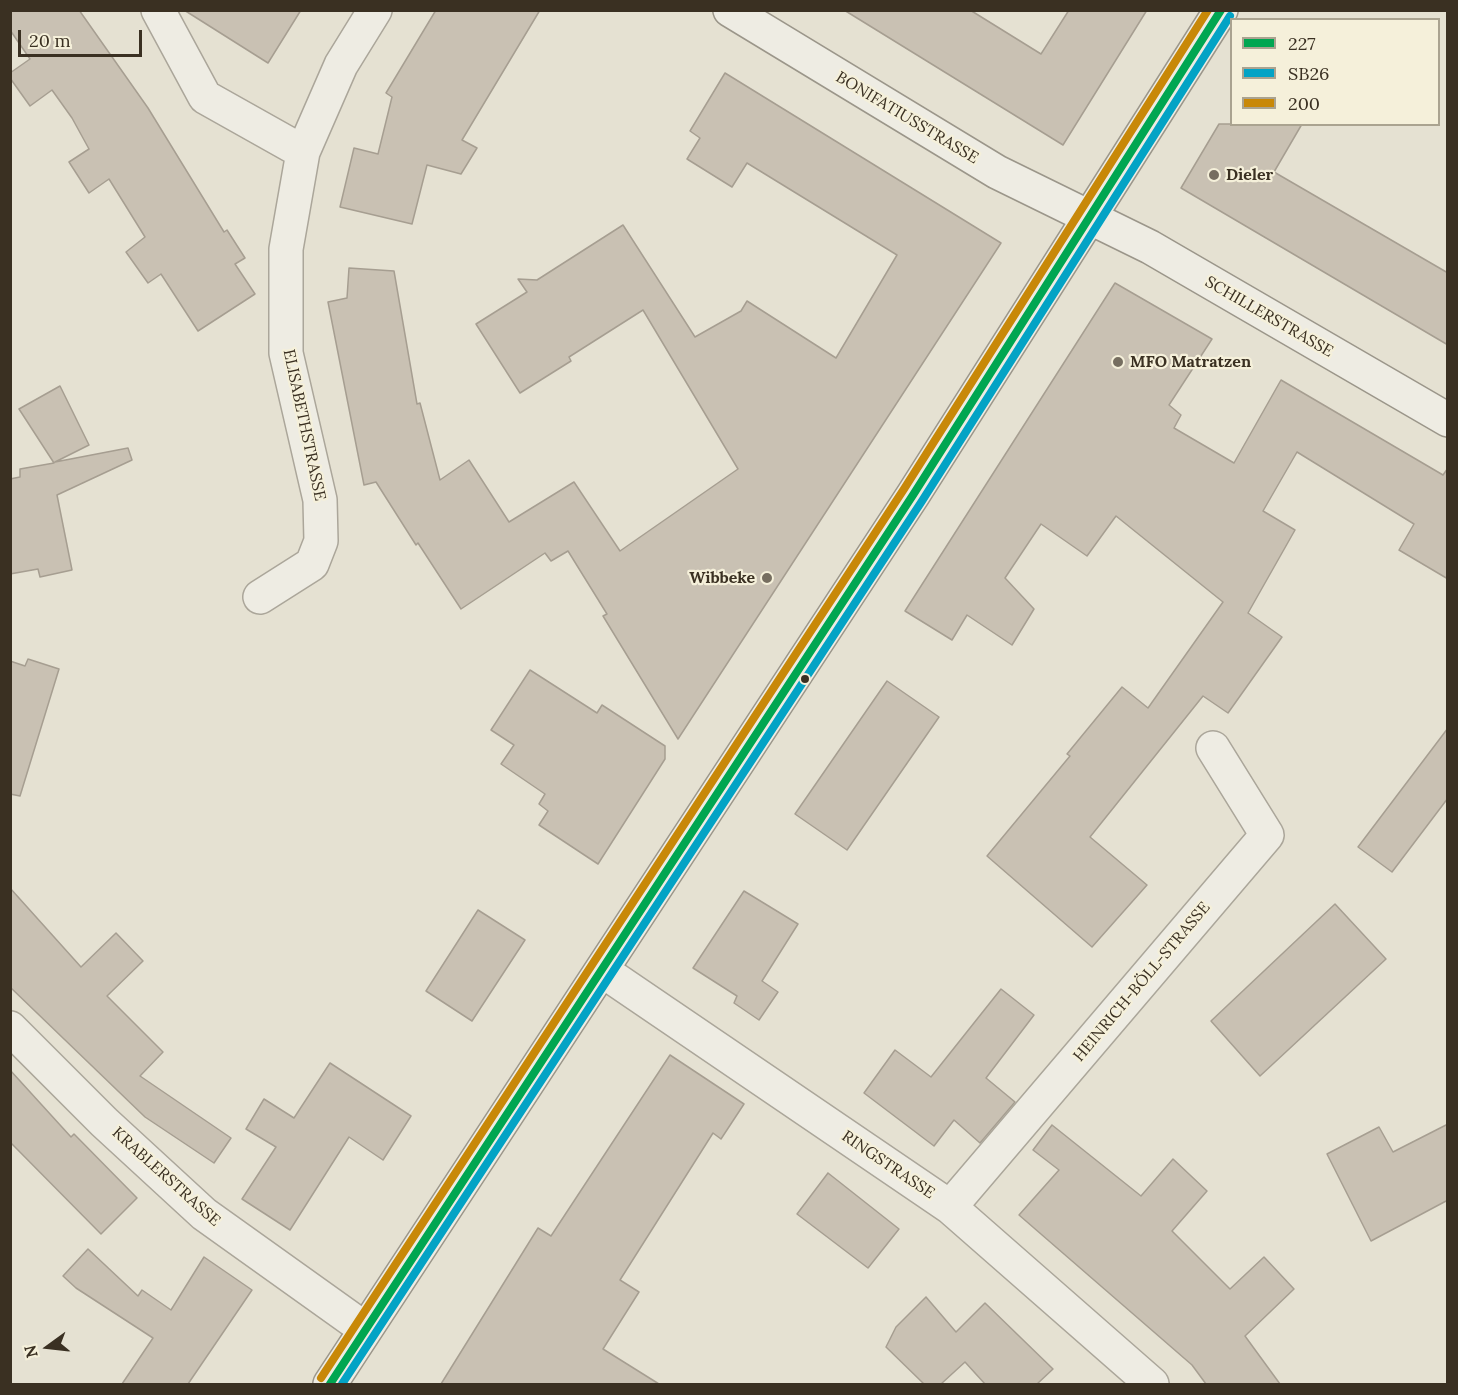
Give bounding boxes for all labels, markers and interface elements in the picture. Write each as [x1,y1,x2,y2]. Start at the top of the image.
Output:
scale bar [21,18,146,56]
legend [1230,18,1440,126]
text: 20 m [29,29,71,52]
text: 227 [1288,32,1316,55]
text: SB26 [1288,62,1329,85]
street label: BONIFATIUSSTRASSE [832,68,982,168]
text: 200 [1288,92,1320,115]
place label: Dieler [1226,165,1273,185]
marker: Dieler [1207,168,1221,182]
street label: SCHILLERSTRASSE [1201,272,1337,362]
street label: ELISABETHSTRASSE [279,347,329,503]
place label: MFO Matratzen [1130,352,1251,372]
marker: MFO Matratzen [1111,355,1125,369]
place label: Wibbeke [689,568,755,588]
marker: Wibbeke [760,571,774,585]
unlabelled marker [799,673,811,685]
street label: HEINRICH-BÖLL-STRASSE [1070,898,1214,1066]
street label: KRABLERSTRASSE [108,1123,224,1231]
street label: RINGSTRASSE [838,1127,938,1203]
north arrow [18,1317,78,1377]
text: N [19,1343,42,1360]

